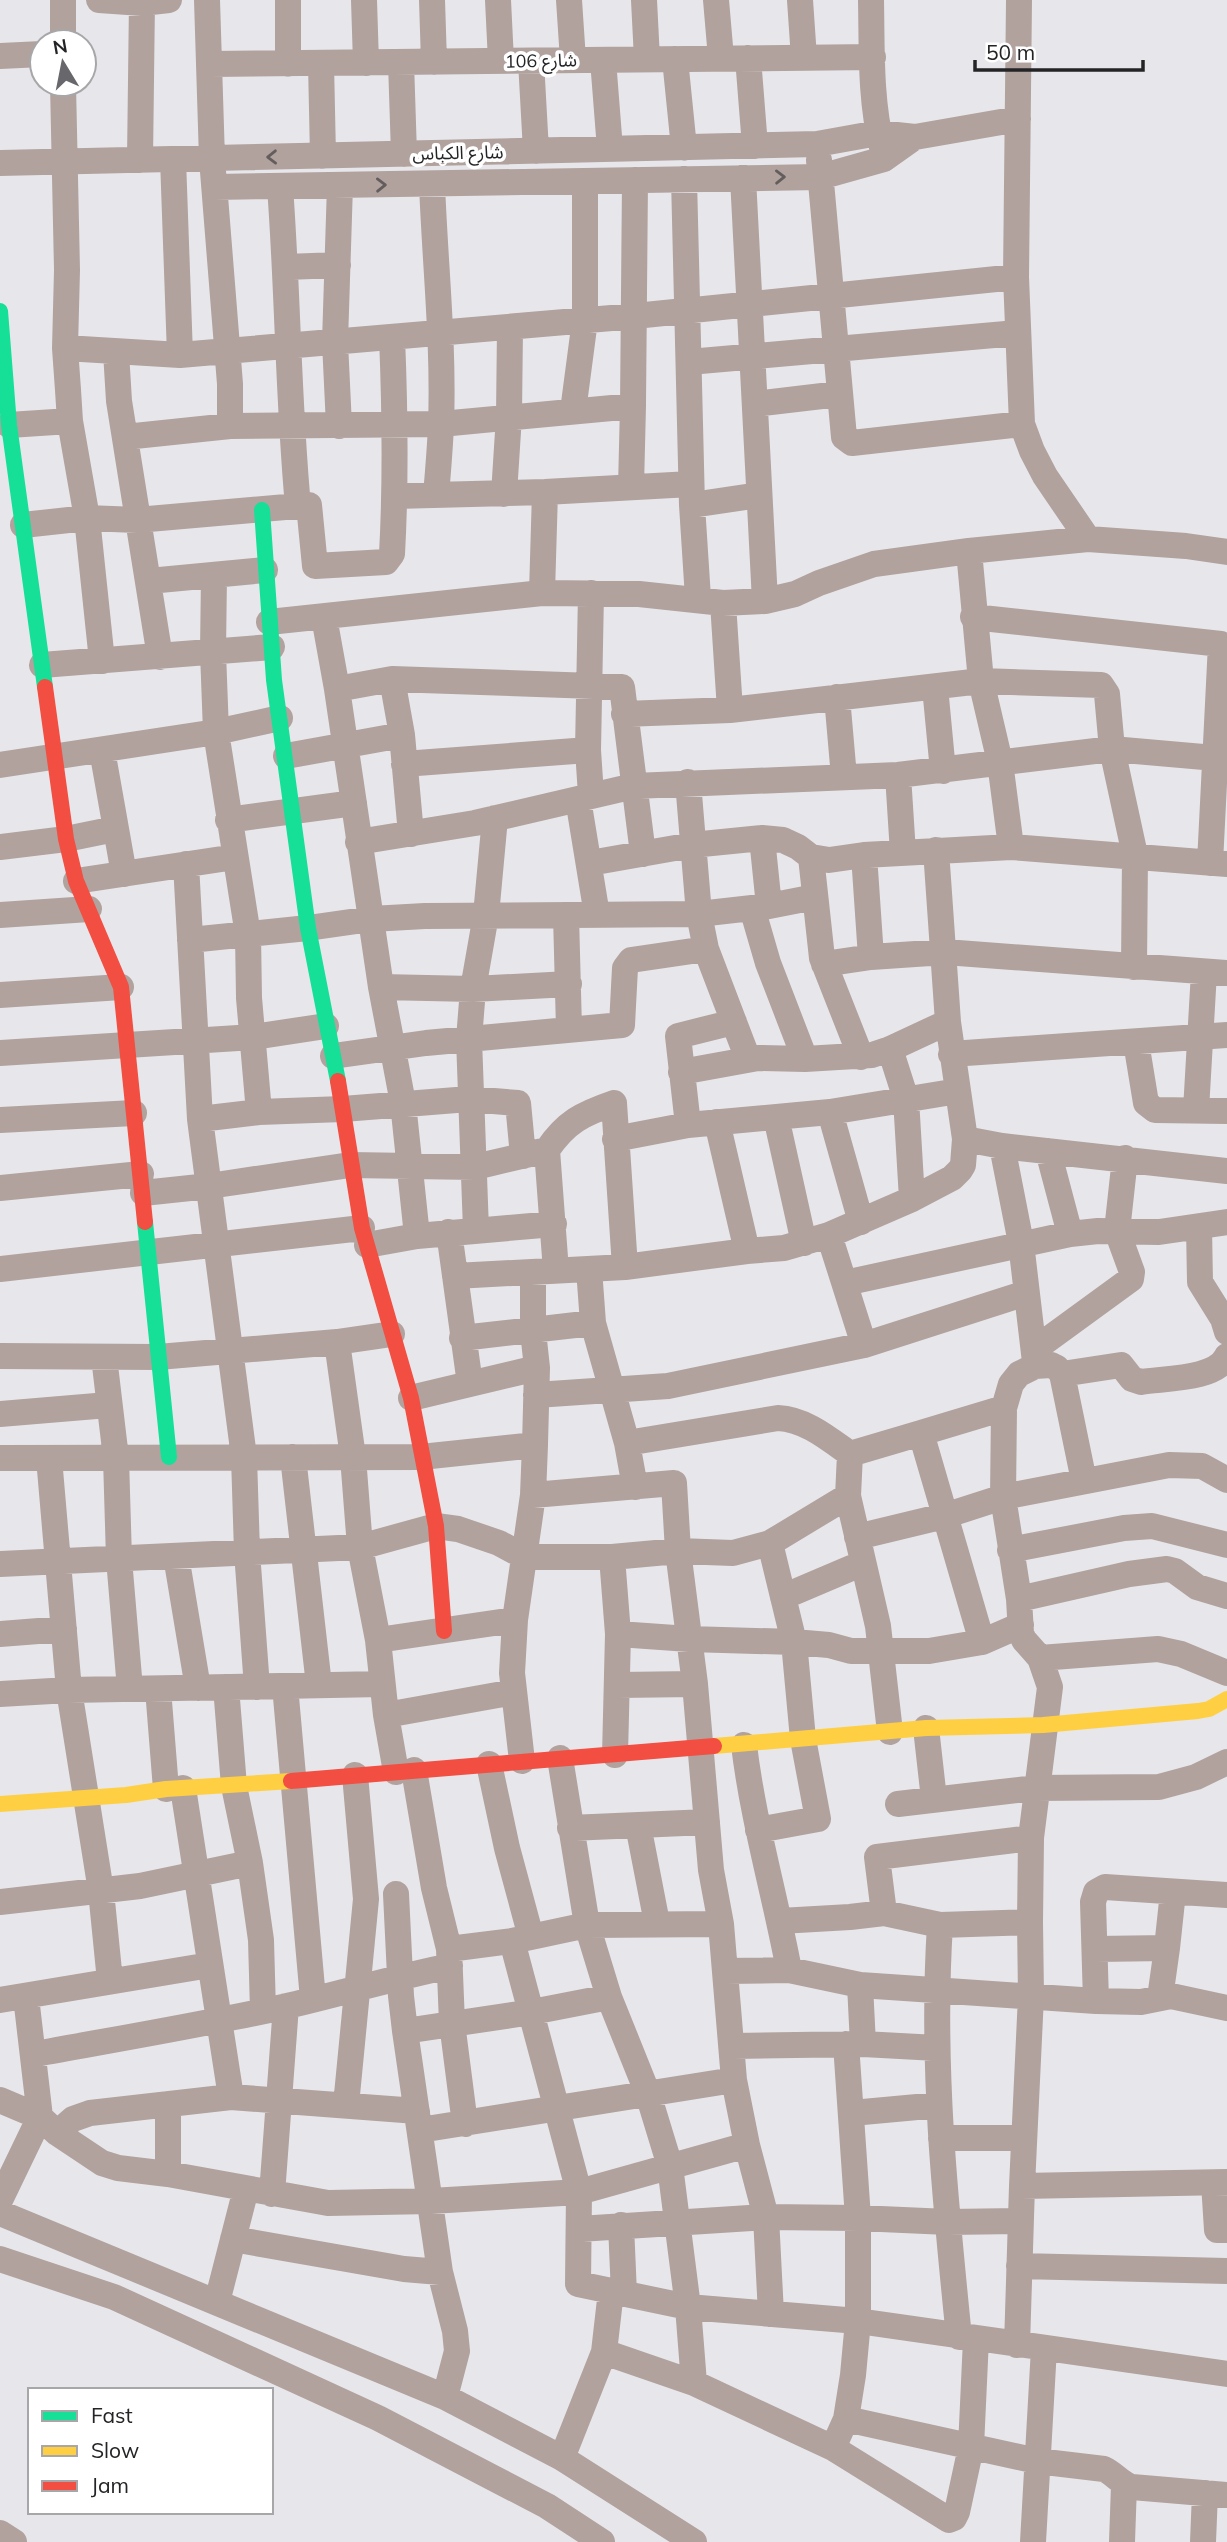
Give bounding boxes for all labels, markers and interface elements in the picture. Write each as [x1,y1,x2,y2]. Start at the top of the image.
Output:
north arrow [28,28,98,98]
scale bar [975,28,1143,72]
text: N [51,33,69,59]
text: 50 m [986,39,1035,65]
street label: شارع 106 [505,48,577,76]
street label: شارع الكباس [412,140,504,168]
one-way arrow [266,149,277,165]
one-way arrow [776,169,786,185]
one-way arrow [376,177,387,192]
legend [28,2388,273,2514]
text: Fast [91,2402,133,2428]
text: Slow [91,2437,139,2463]
text: Jam [91,2472,129,2498]

